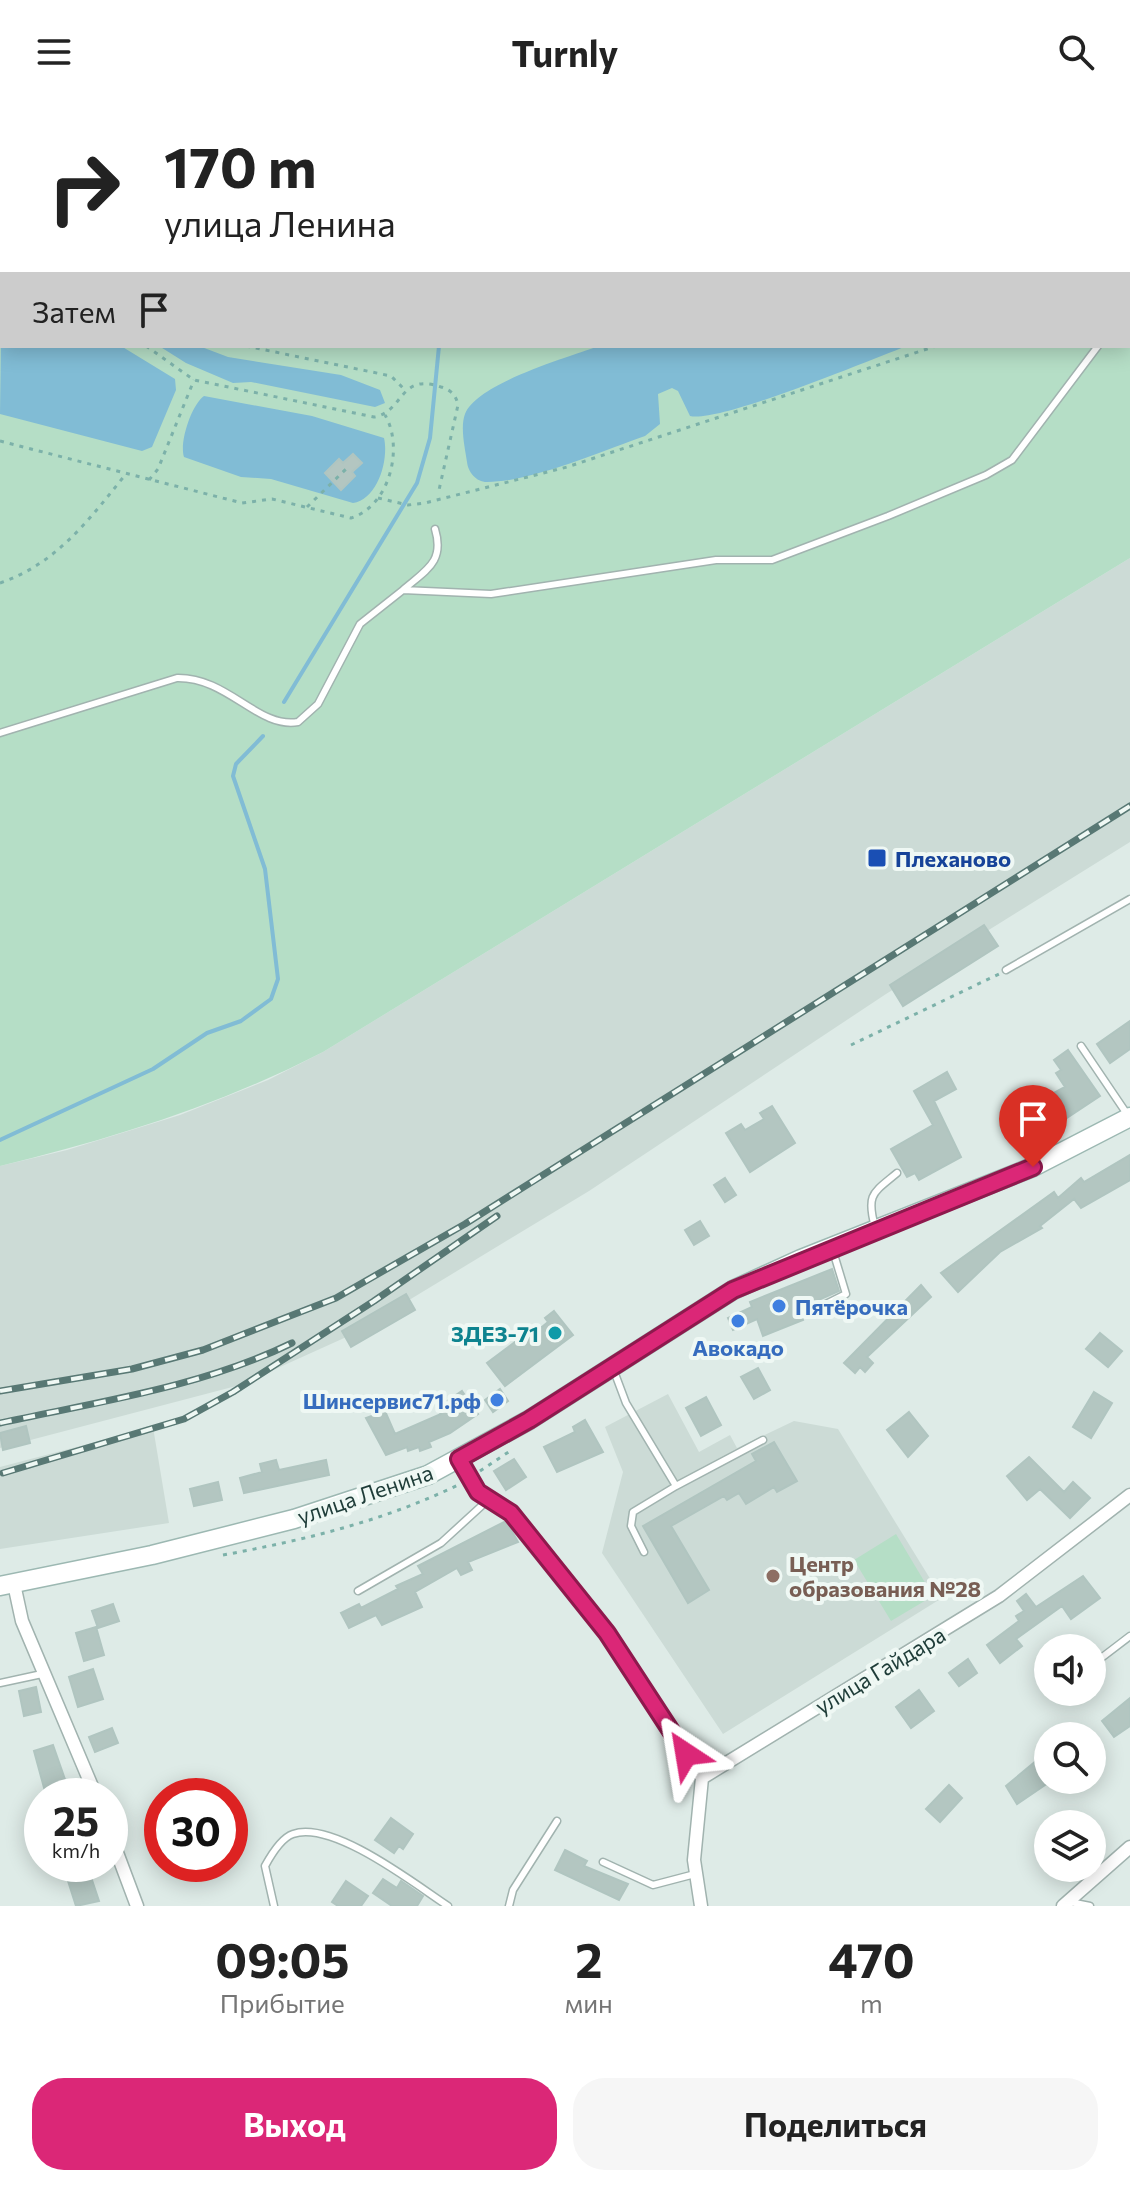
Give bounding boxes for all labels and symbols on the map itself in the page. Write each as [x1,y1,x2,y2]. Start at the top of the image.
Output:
place label: Плеханово [895,845,1011,872]
marker: Плеханово [866,847,888,869]
pin [999,1085,1067,1167]
place label: Пятёрочка [795,1293,908,1320]
marker: Пятёрочка [770,1297,788,1315]
marker: Авокадо [729,1312,747,1330]
place label: 3ДЕЗ-71 [451,1320,539,1347]
marker: 3ДЕЗ-71 [546,1324,564,1342]
place label: Авокадо [692,1334,784,1361]
place label: Шинсервис71.рф [303,1387,481,1414]
marker: Шинсервис71.рф [488,1391,506,1409]
street label: улица Ленина [294,1458,436,1530]
place label: Центр образования №28 [789,1550,981,1602]
marker: Центр образования №28 [764,1567,782,1585]
street label: улица Гайдара [810,1620,950,1720]
position arrow [644,1712,728,1796]
speed limit sign: 30 [144,1778,248,1882]

